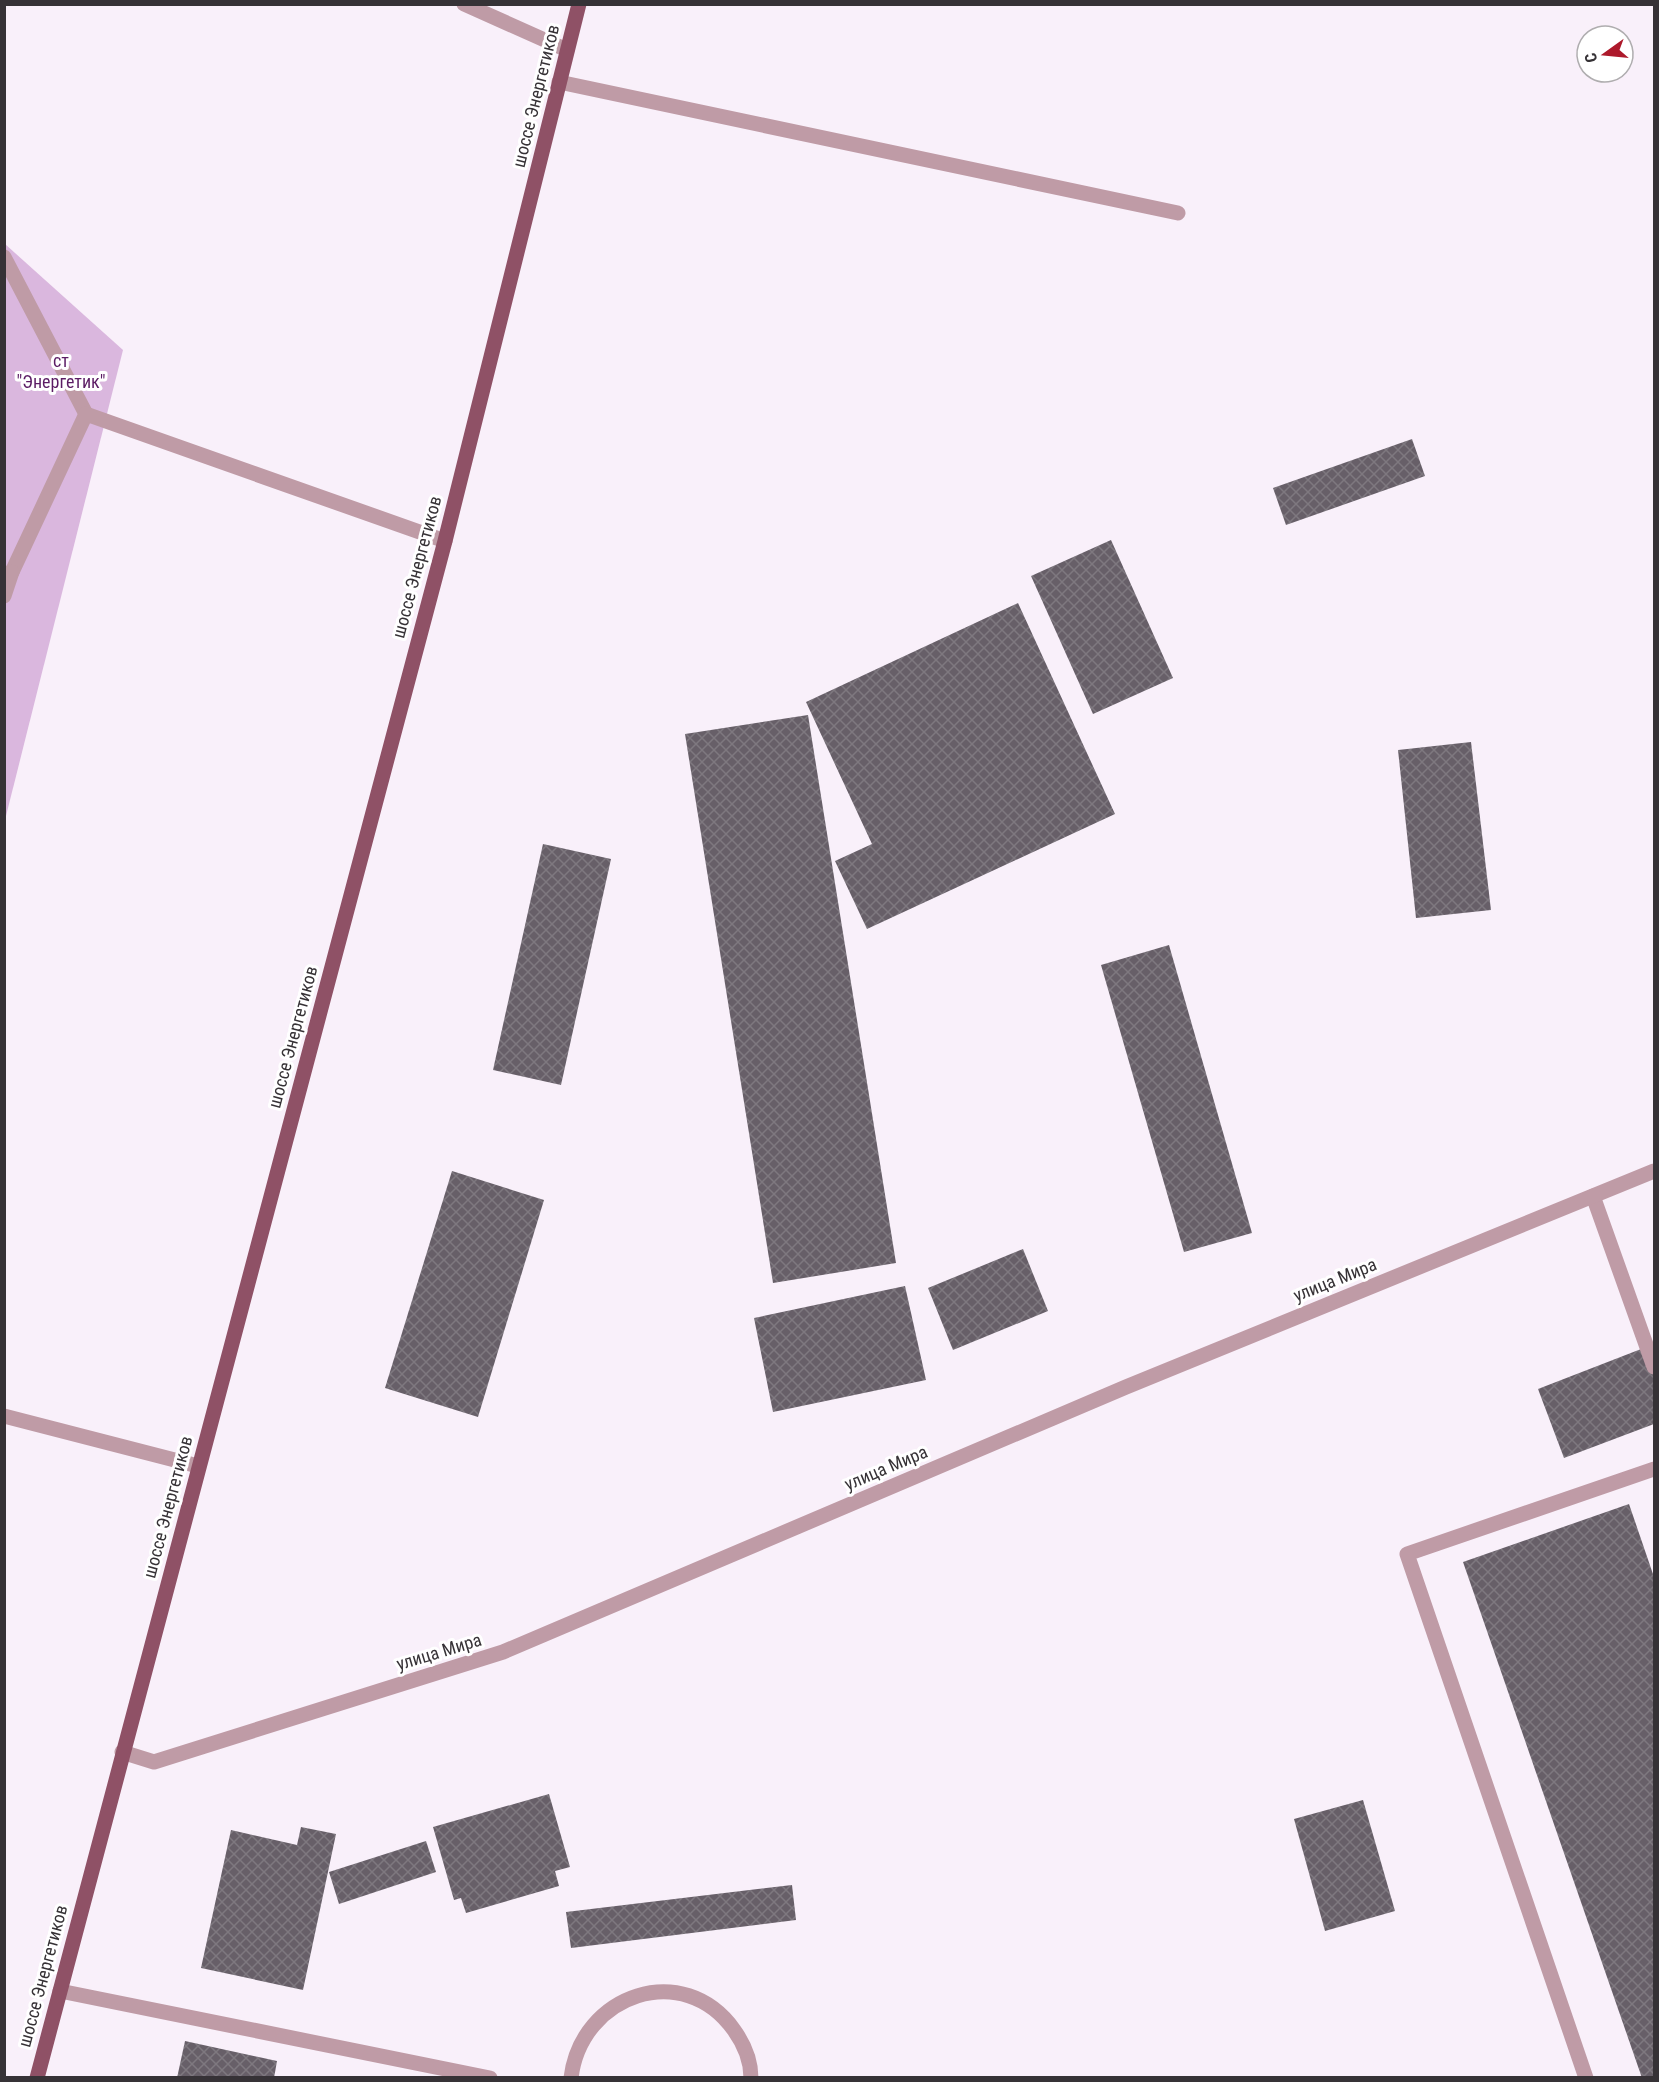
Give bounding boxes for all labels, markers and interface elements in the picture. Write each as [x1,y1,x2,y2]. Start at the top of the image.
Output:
street label: шоссе Энергетиков [508,22,563,169]
north arrow [1575,24,1635,84]
text: С [1581,51,1601,65]
park label: ст "Энергетик" [17,350,105,392]
street label: шоссе Энергетиков [387,494,446,640]
street label: шоссе Энергетиков [263,964,322,1110]
street label: улица Мира [1290,1253,1380,1306]
street label: шоссе Энергетиков [138,1434,197,1580]
street label: улица Мира [841,1441,930,1494]
street label: улица Мира [394,1629,484,1674]
street label: шоссе Энергетиков [13,1903,72,2049]

